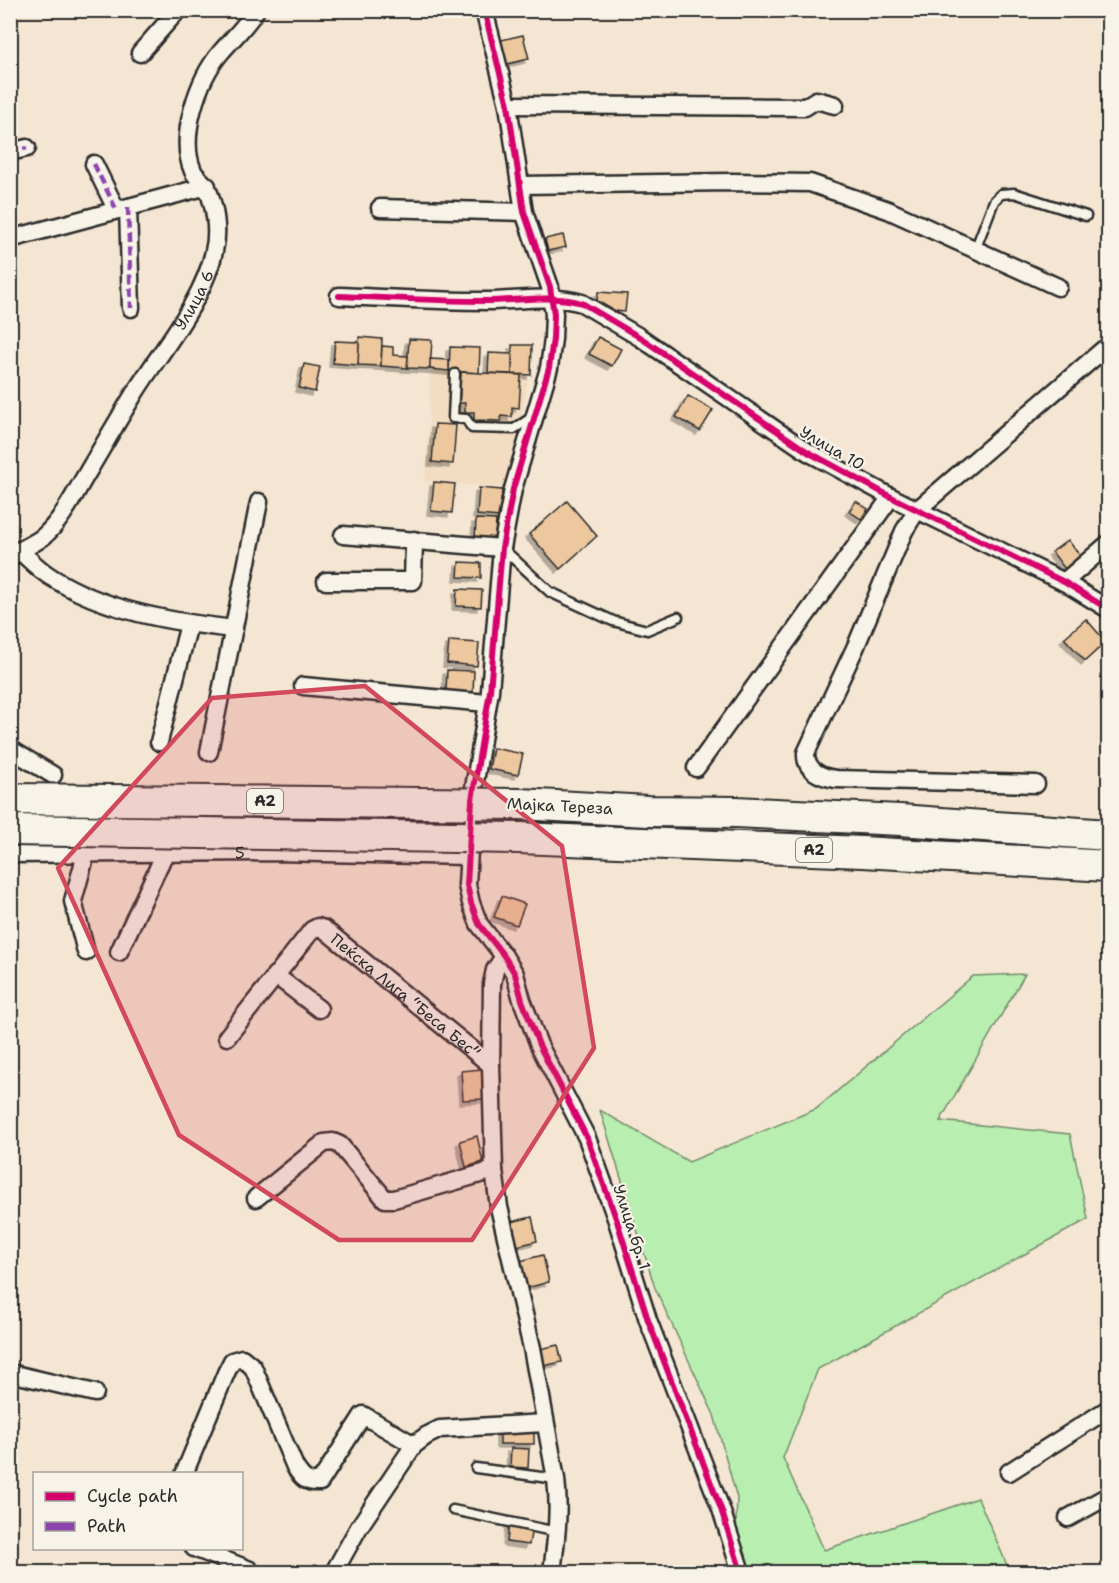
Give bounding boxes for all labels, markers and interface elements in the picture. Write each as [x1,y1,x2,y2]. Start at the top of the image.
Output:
street label: Улица 6 [169,267,218,334]
street label: Улица 10 [796,421,868,475]
road number: A2 [247,789,283,813]
street label: Мајка Тереза [506,793,614,819]
road number: A2 [796,838,832,862]
street label: 5 [235,842,245,863]
street label: Пеќска Лига “Беса Бес” [327,928,485,1063]
street label: Улица бр. 1 [608,1182,656,1272]
legend [33,1472,243,1550]
text: Cycle path [87,1484,178,1508]
text: Path [87,1514,126,1538]

